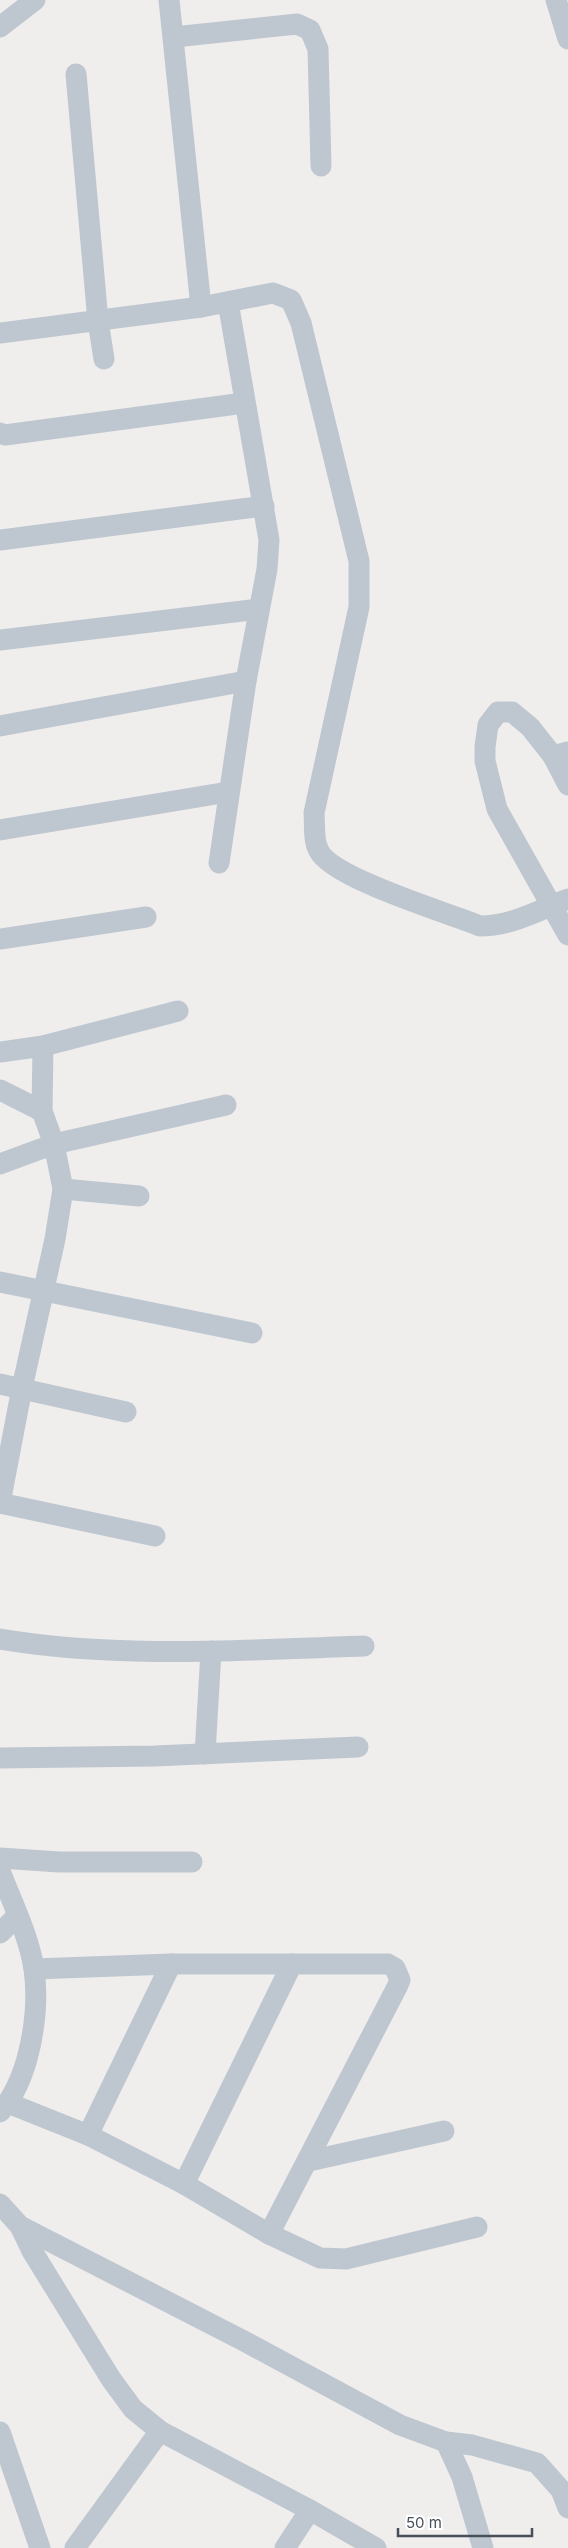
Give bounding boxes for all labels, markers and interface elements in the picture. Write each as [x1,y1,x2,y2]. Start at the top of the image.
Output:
scale bar [398,2506,532,2538]
text: 50 m [406,2513,442,2532]

